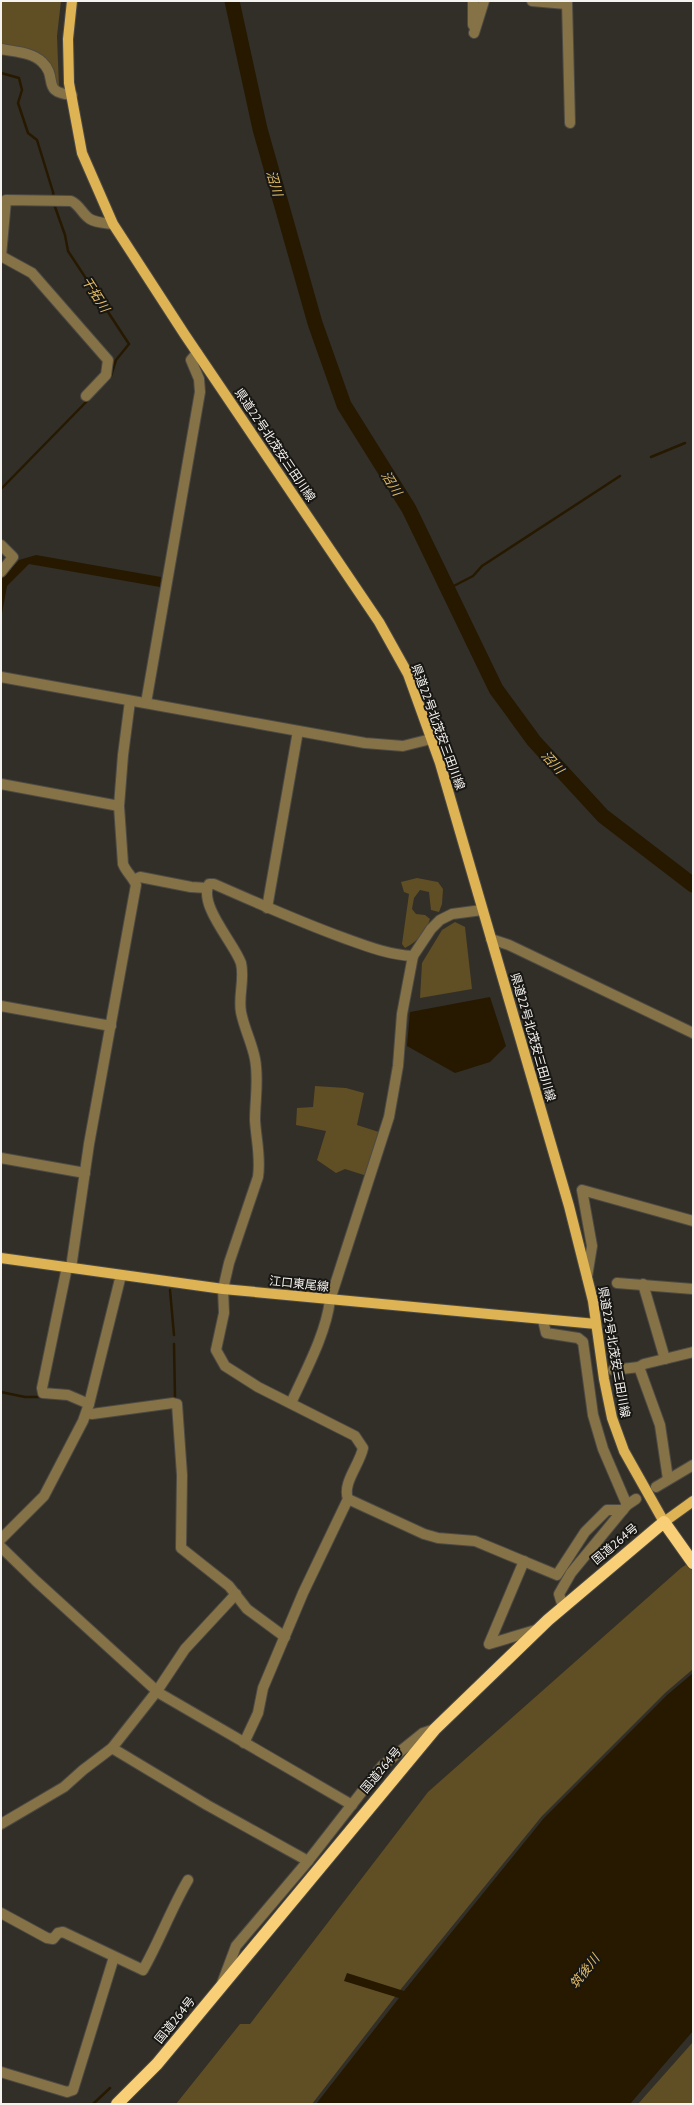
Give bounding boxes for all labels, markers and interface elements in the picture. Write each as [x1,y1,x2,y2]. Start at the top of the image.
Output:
water label: 沼川 [263,168,287,200]
water label: 干拓川 [78,273,114,317]
street label: 県道22号北茂安三田川線 [232,385,319,504]
water label: 沼川 [377,468,407,500]
street label: 県道22号北茂安三田川線 [409,662,468,792]
water label: 沼川 [538,747,569,779]
street label: 県道22号北茂安三田川線 [508,971,559,1103]
street label: 江口東尾線 [268,1273,330,1294]
street label: 県道22号北茂安三田川線 [596,1285,633,1419]
street label: 国道264号 [589,1520,641,1567]
street label: 国道264号 [357,1744,404,1796]
water label: 筑後川 [566,1949,604,1992]
street label: 国道264号 [151,1993,198,2046]

